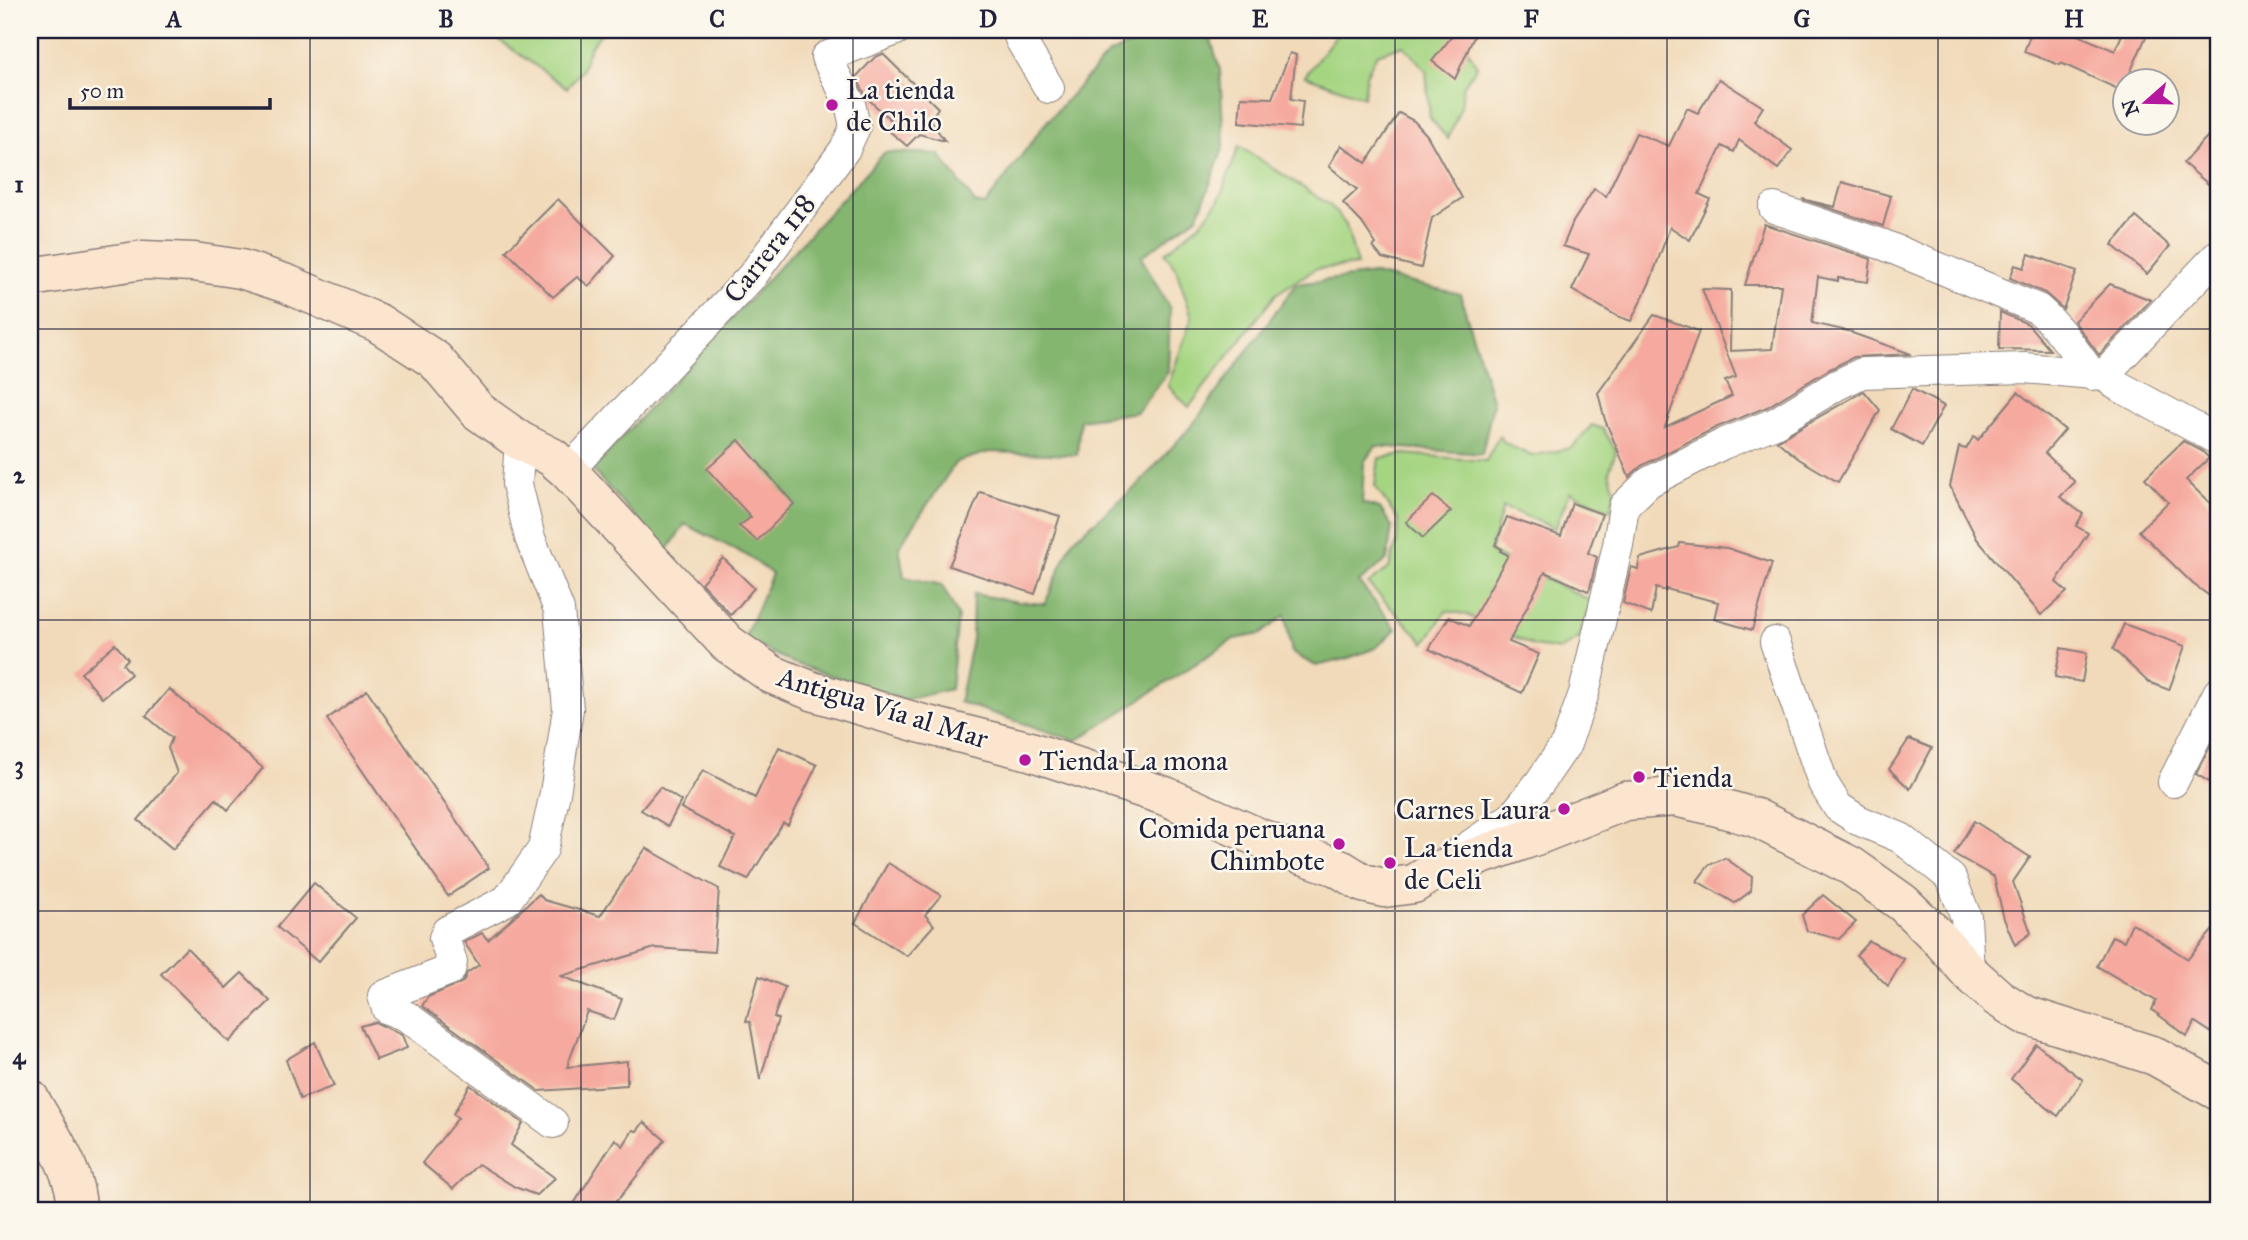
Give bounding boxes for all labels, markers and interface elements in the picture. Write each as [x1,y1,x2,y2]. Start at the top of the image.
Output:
text: A [164,5,182,33]
text: B [438,5,454,33]
text: C [709,5,725,33]
text: D [979,5,997,33]
text: E [1252,5,1269,33]
text: F [1523,5,1539,33]
text: G [1794,5,1811,33]
text: H [2064,5,2084,33]
scale bar [70,66,270,110]
north arrow [2112,66,2182,136]
place label: La tienda de Chilo [846,72,955,139]
text: 50 m [80,78,125,104]
text: N [2117,96,2144,119]
marker: La tienda de Chilo [824,97,840,113]
text: 1 [14,170,24,198]
street label: Carrera 118 [716,187,823,310]
text: 2 [13,461,25,489]
street label: Antigua Vía al Mar [772,659,993,756]
place label: Tienda La mona [1039,743,1228,778]
text: 3 [14,751,24,780]
marker: Tienda La mona [1017,752,1033,768]
place label: Tienda [1653,760,1733,795]
marker: Tienda [1631,769,1647,785]
place label: Carnes Laura [1396,792,1550,827]
marker: Carnes Laura [1556,801,1572,817]
place label: Comida peruana Chimbote [1139,811,1325,878]
place label: La tienda de Celi [1404,830,1513,897]
marker: Comida peruana Chimbote [1331,836,1347,852]
marker: La tienda de Celi [1382,855,1398,871]
text: 4 [13,1042,27,1070]

